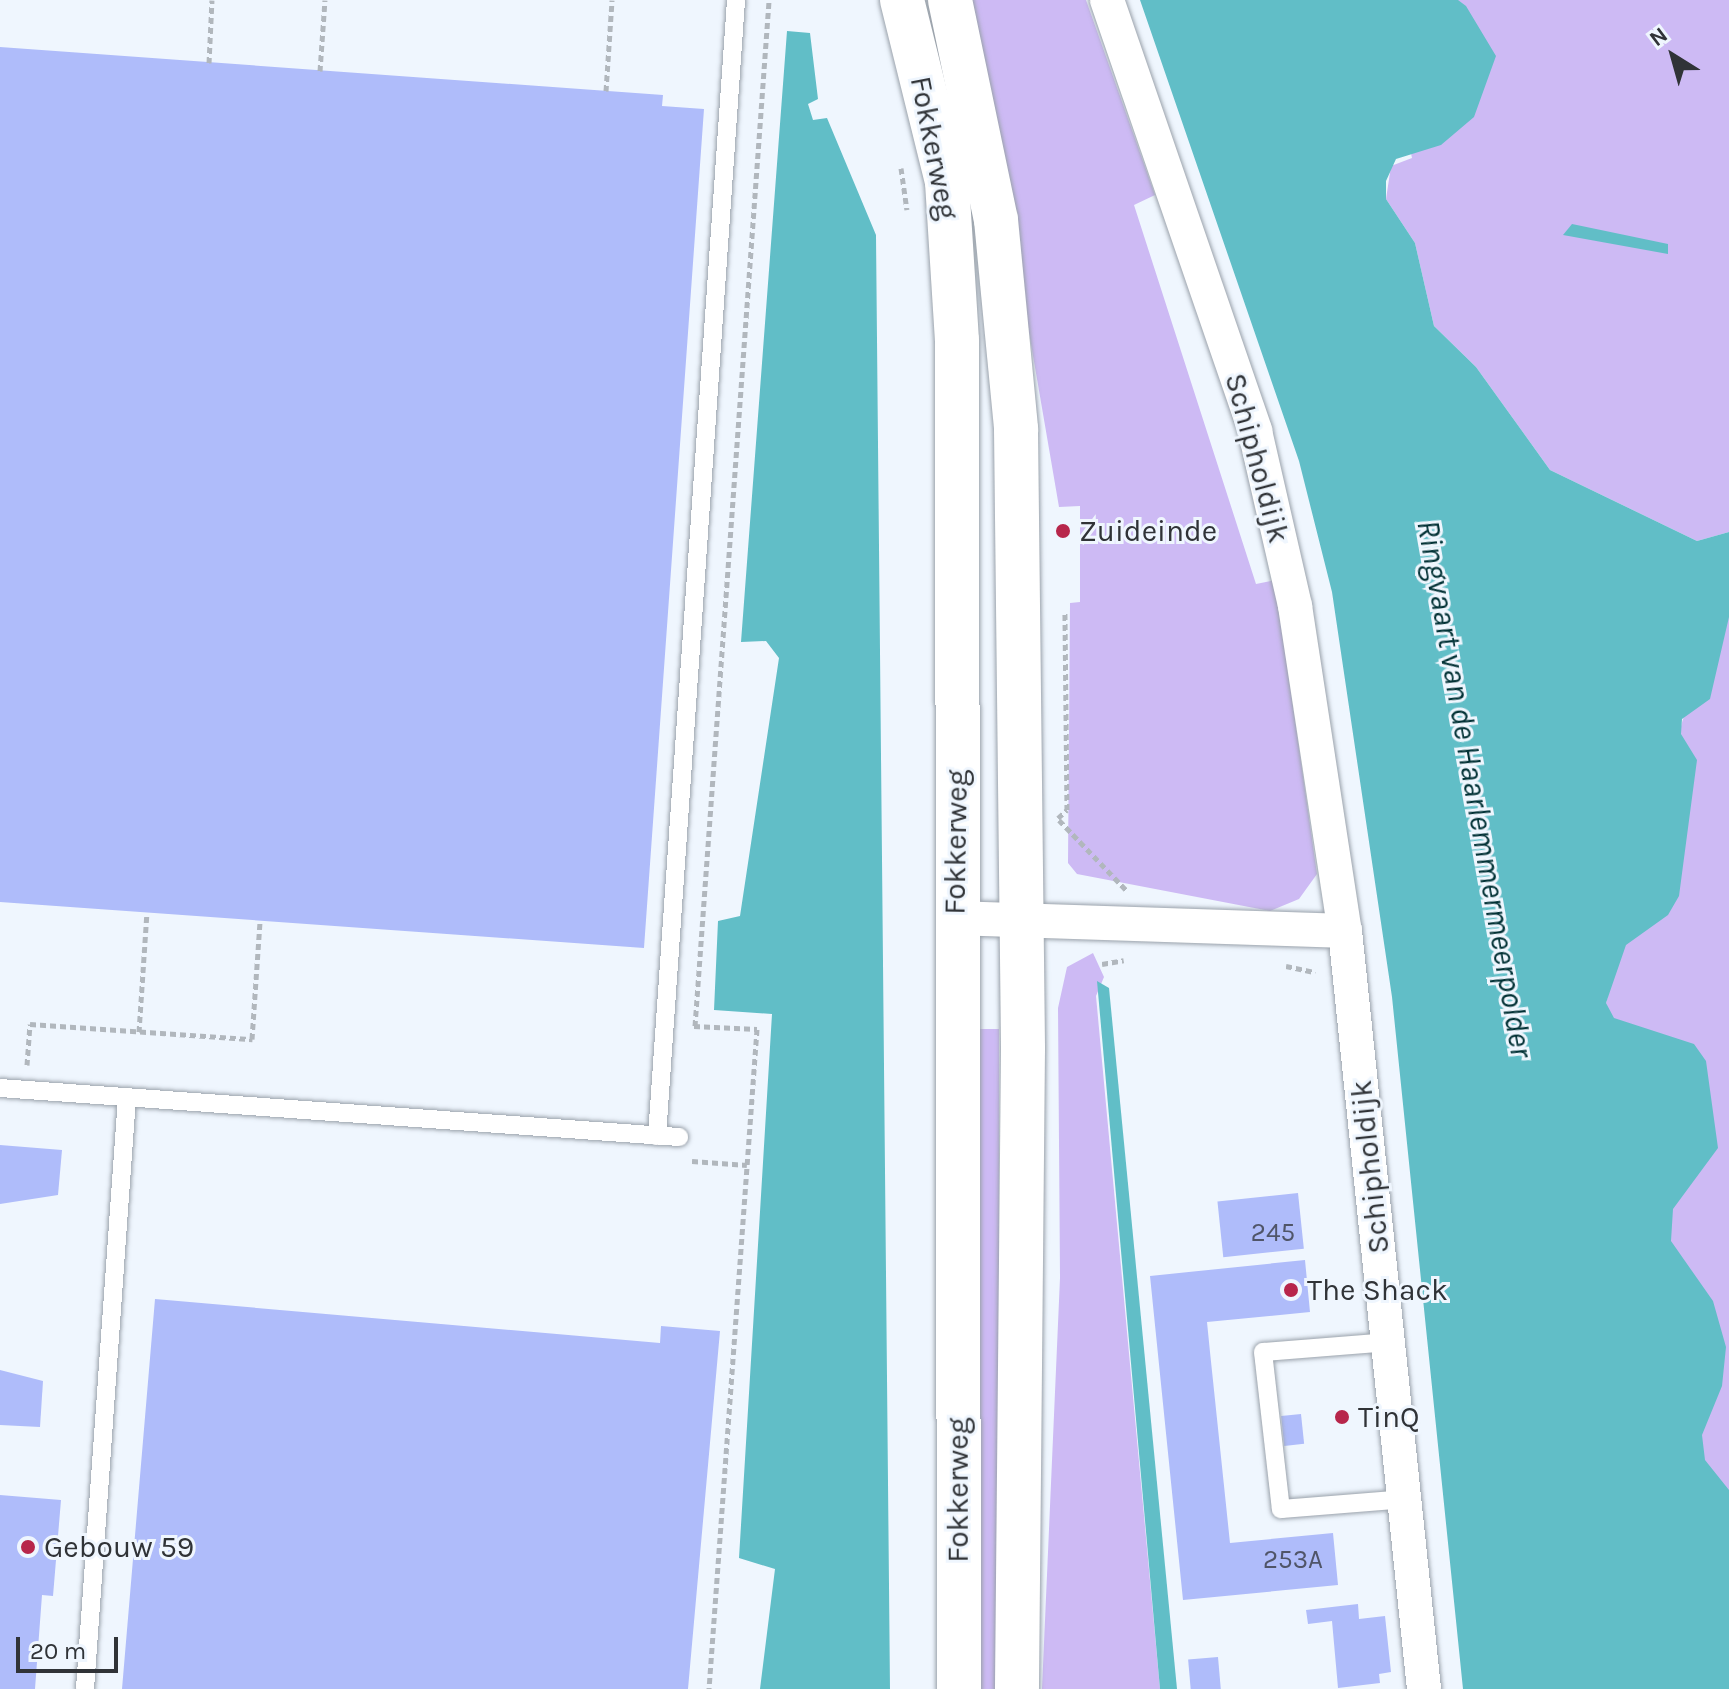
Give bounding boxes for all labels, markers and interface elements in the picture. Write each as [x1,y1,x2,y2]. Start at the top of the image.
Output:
north arrow [1633,16,1713,96]
text: N [1644,22,1673,52]
street label: Fokkerweg [902,73,966,223]
street label: Schipholdijk [1217,369,1297,547]
place label: Zuideinde [1079,513,1217,549]
water label: Ringvaart van de Haarlemmermeerpolder [1408,517,1540,1061]
marker: Zuideinde [1054,522,1072,540]
street label: Fokkerweg [937,769,975,915]
street label: Schipholdijk [1343,1079,1397,1255]
house number: 245 [1251,1217,1295,1249]
place label: The Shack [1307,1272,1448,1308]
marker: The Shack [1282,1281,1300,1299]
place label: TinQ [1358,1399,1420,1435]
marker: TinQ [1333,1408,1351,1426]
street label: Fokkerweg [940,1417,976,1563]
place label: Gebouw 59 [44,1529,194,1565]
marker: Gebouw 59 [19,1538,37,1556]
house number: 253A [1263,1544,1323,1576]
scale bar [20,1621,122,1671]
text: 20 m [30,1637,86,1665]

